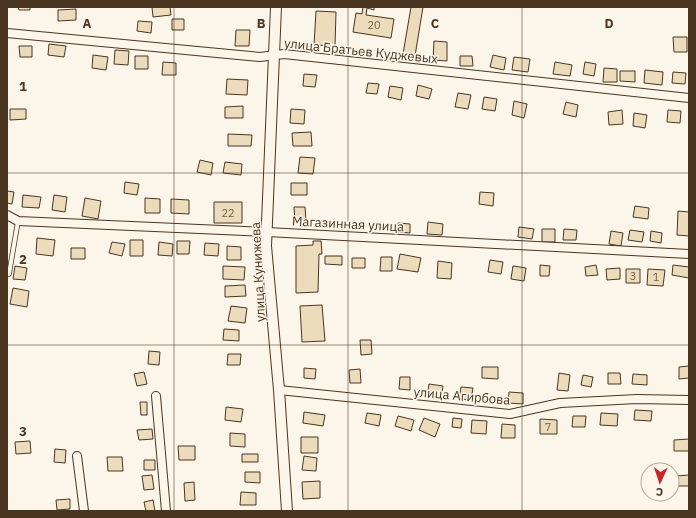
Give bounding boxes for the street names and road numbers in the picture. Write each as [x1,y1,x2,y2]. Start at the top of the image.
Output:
street label: улица Братьев Куджевых [283,34,439,68]
street label: Магазинная улица [291,213,405,235]
street label: улица Кунижева [247,221,269,322]
street label: улица Агирбова [413,383,511,409]

